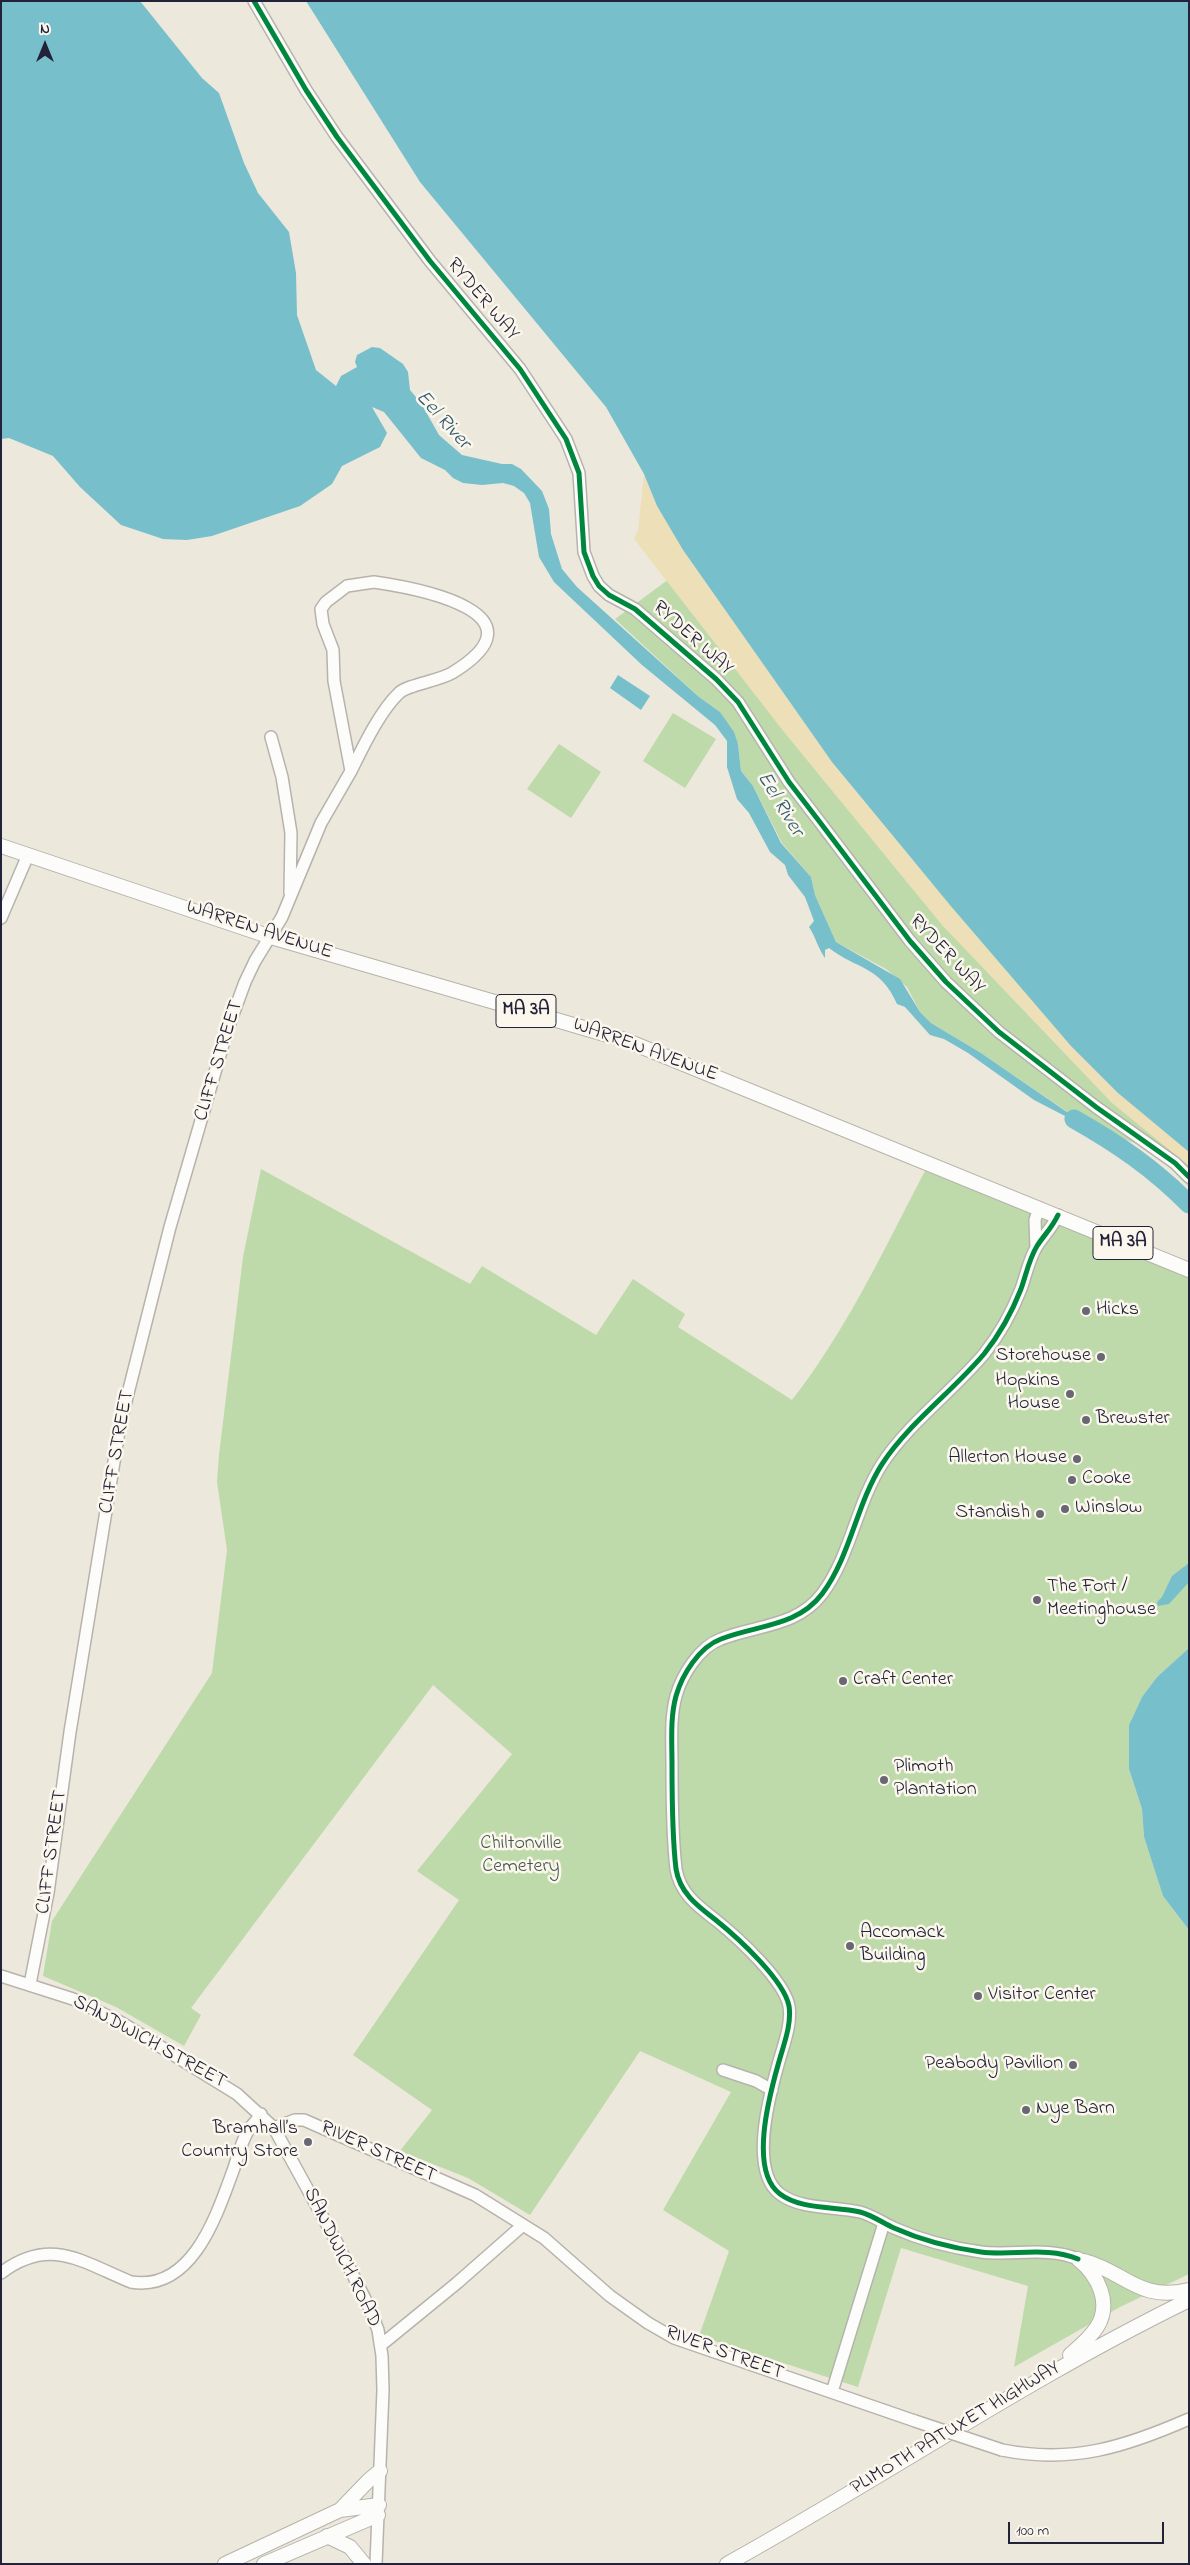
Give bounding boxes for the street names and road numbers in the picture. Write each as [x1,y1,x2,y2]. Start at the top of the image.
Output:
street label: RYDER WAY [441,254,523,346]
street label: RYDER WAY [647,597,737,681]
street label: WARREN AVENUE [183,896,335,966]
street label: RYDER WAY [903,910,989,1000]
road number: MA 3A [496,994,556,1028]
street label: CLIFF STREET [190,998,250,1124]
street label: WARREN AVENUE [569,1014,721,1088]
road number: MA 3A [1093,1226,1153,1260]
street label: CLIFF STREET [95,1388,141,1516]
street label: CLIFF STREET [32,1788,74,1916]
street label: SANDWICH STREET [68,1991,230,2095]
street label: RIVER STREET [316,2117,440,2189]
street label: SANDWICH ROAD [297,2184,385,2332]
street label: RIVER STREET [661,2321,787,2387]
street label: PLIMOTH PATUXET HIGHWAY [847,2357,1065,2501]

